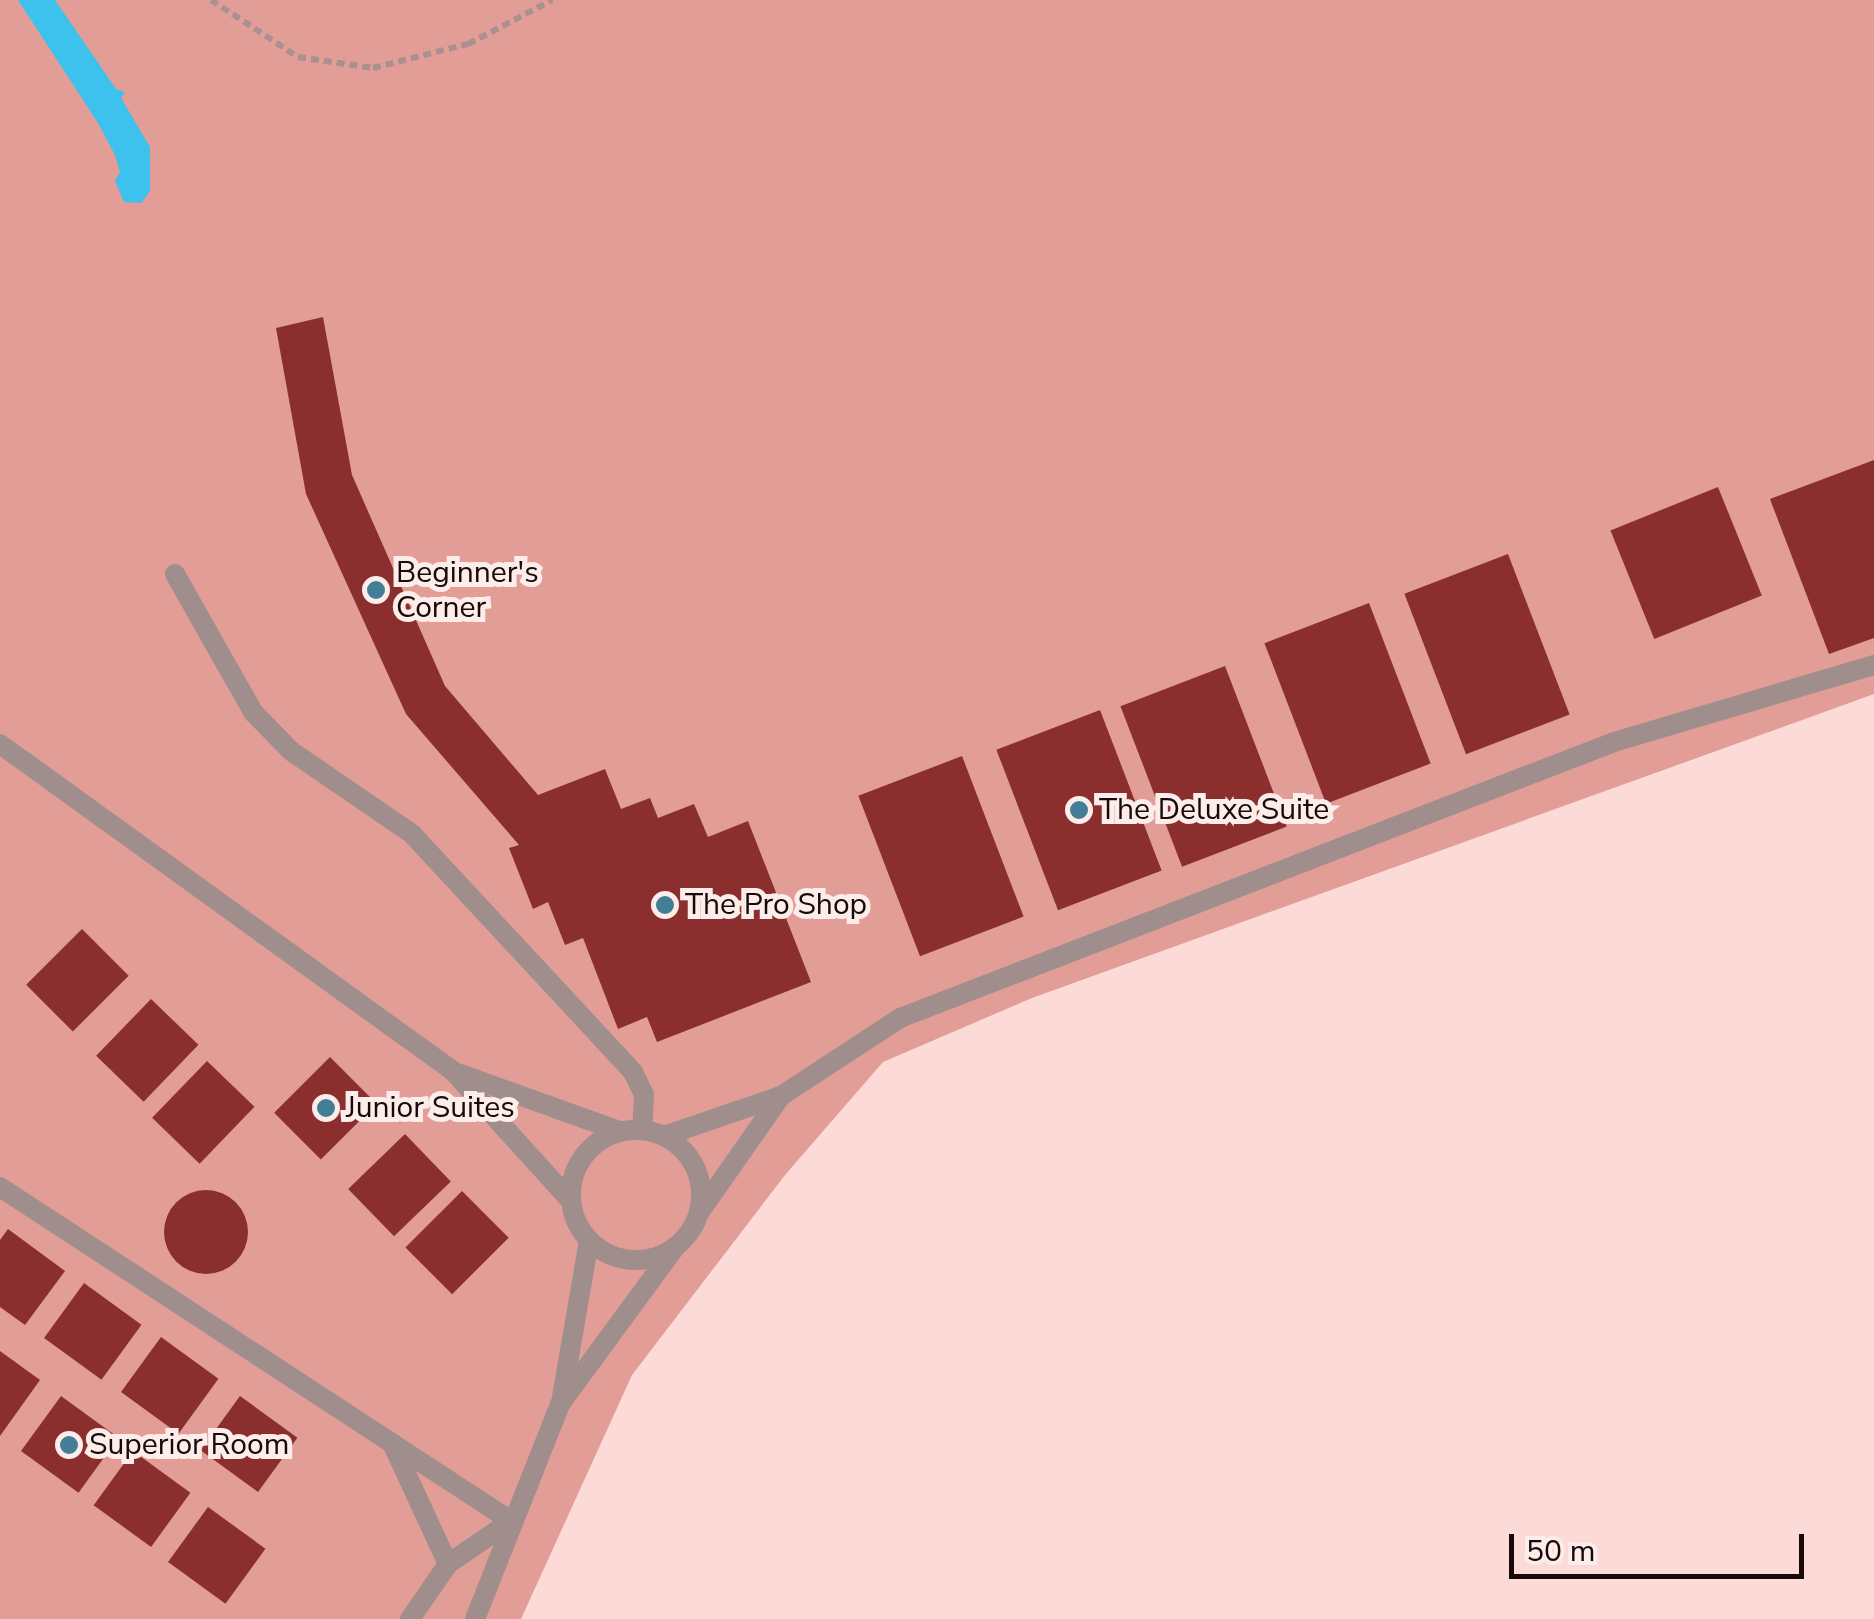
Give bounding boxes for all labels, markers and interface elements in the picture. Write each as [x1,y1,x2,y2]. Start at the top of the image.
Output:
place label: Beginner's Corner [396,555,539,626]
marker: Beginner's Corner [365,579,387,601]
place label: The Deluxe Suite [1099,792,1329,828]
marker: The Deluxe Suite [1068,799,1090,821]
place label: The Pro Shop [685,887,867,923]
marker: The Pro Shop [654,894,676,916]
place label: Junior Suites [346,1090,515,1126]
marker: Junior Suites [315,1097,337,1119]
place label: Superior Room [89,1427,289,1463]
marker: Superior Room [58,1434,80,1456]
scale bar [1514,1514,1809,1576]
text: 50 m [1526,1531,1595,1572]

